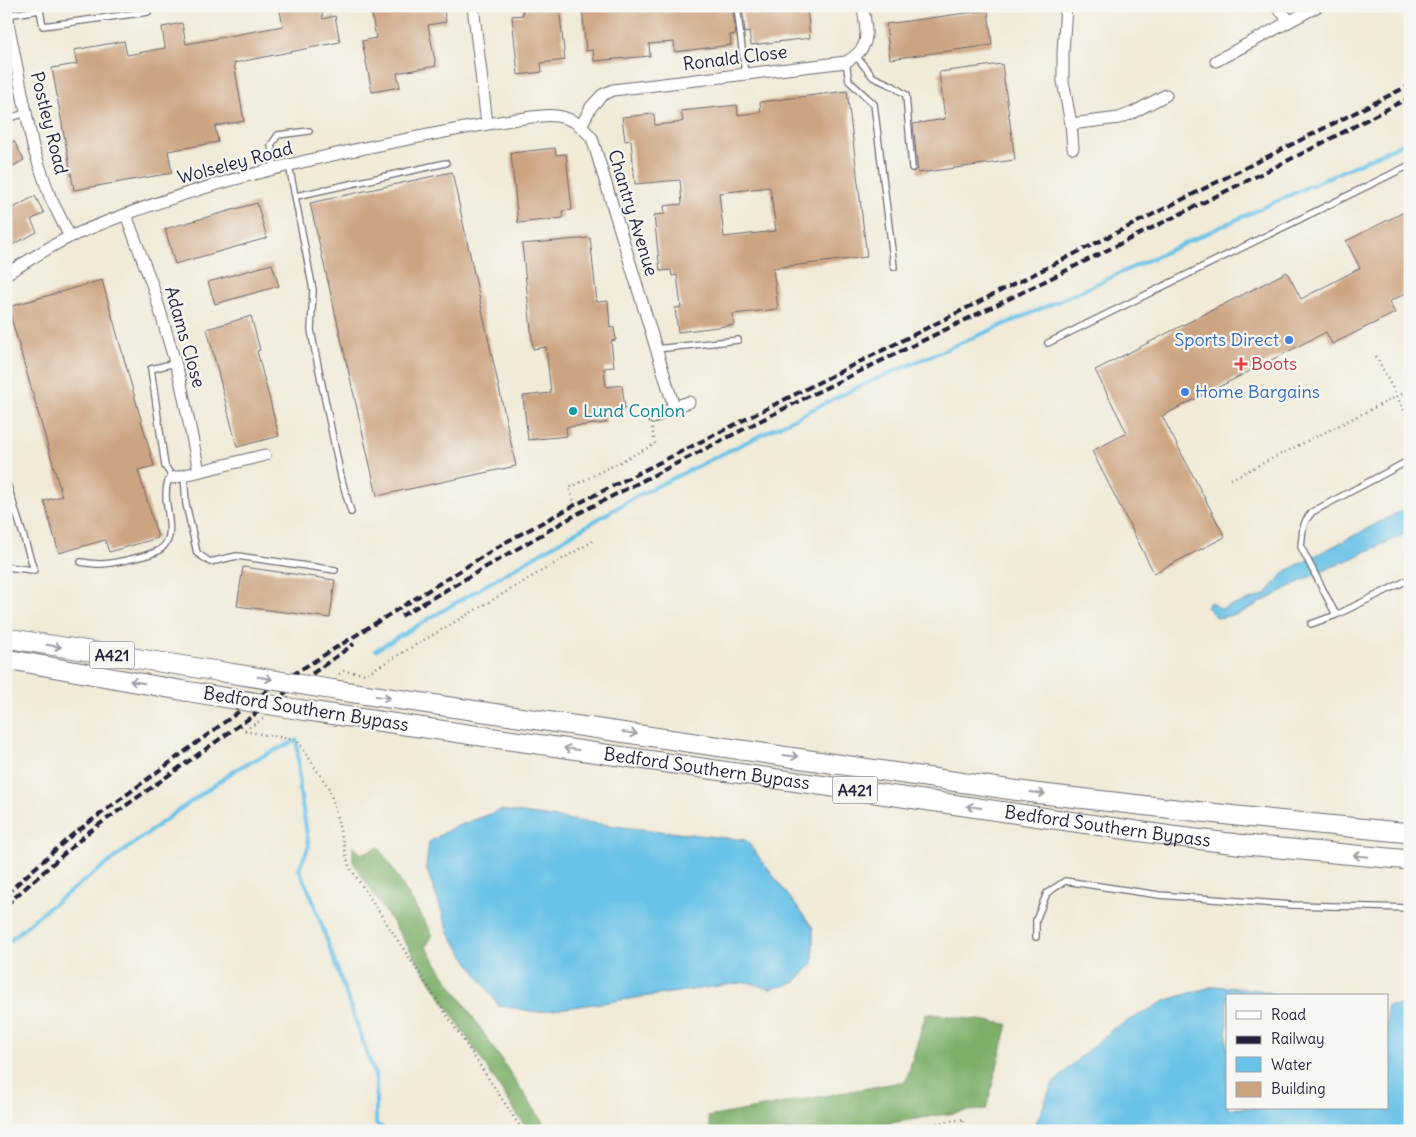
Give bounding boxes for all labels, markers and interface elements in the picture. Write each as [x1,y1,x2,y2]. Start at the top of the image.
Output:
street label: Ronald Close [681,40,788,75]
street label: Postley Road [26,69,73,177]
street label: Wolseley Road [175,136,295,189]
street label: Chantry Avenue [603,147,664,279]
street label: Adams Close [160,283,211,390]
place label: Sports Direct [1174,328,1279,351]
marker: Sports Direct [1283,334,1295,346]
place label: Boots [1251,352,1297,375]
marker: Boots [1235,358,1247,370]
place label: Home Bargains [1195,380,1320,403]
marker: Home Bargains [1179,386,1191,398]
place label: Lund Conlon [583,399,685,422]
marker: Lund Conlon [567,405,579,417]
one-way arrow [46,641,62,651]
road number: A421 [90,642,134,668]
one-way arrow [257,674,273,684]
one-way arrow [129,677,145,687]
street label: Bedford Southern Bypass [202,681,410,736]
one-way arrow [375,692,391,702]
one-way arrow [622,728,638,738]
street label: Bedford Southern Bypass [602,742,811,794]
one-way arrow [563,743,579,753]
one-way arrow [783,752,799,762]
road number: A421 [832,776,878,804]
one-way arrow [1030,788,1046,798]
street label: Bedford Southern Bypass [1003,800,1212,852]
one-way arrow [967,802,983,812]
one-way arrow [1353,851,1369,860]
legend [1226,994,1388,1110]
text: Road [1271,1005,1306,1024]
text: Railway [1271,1029,1325,1048]
text: Water [1271,1055,1312,1074]
text: Building [1271,1079,1326,1098]

